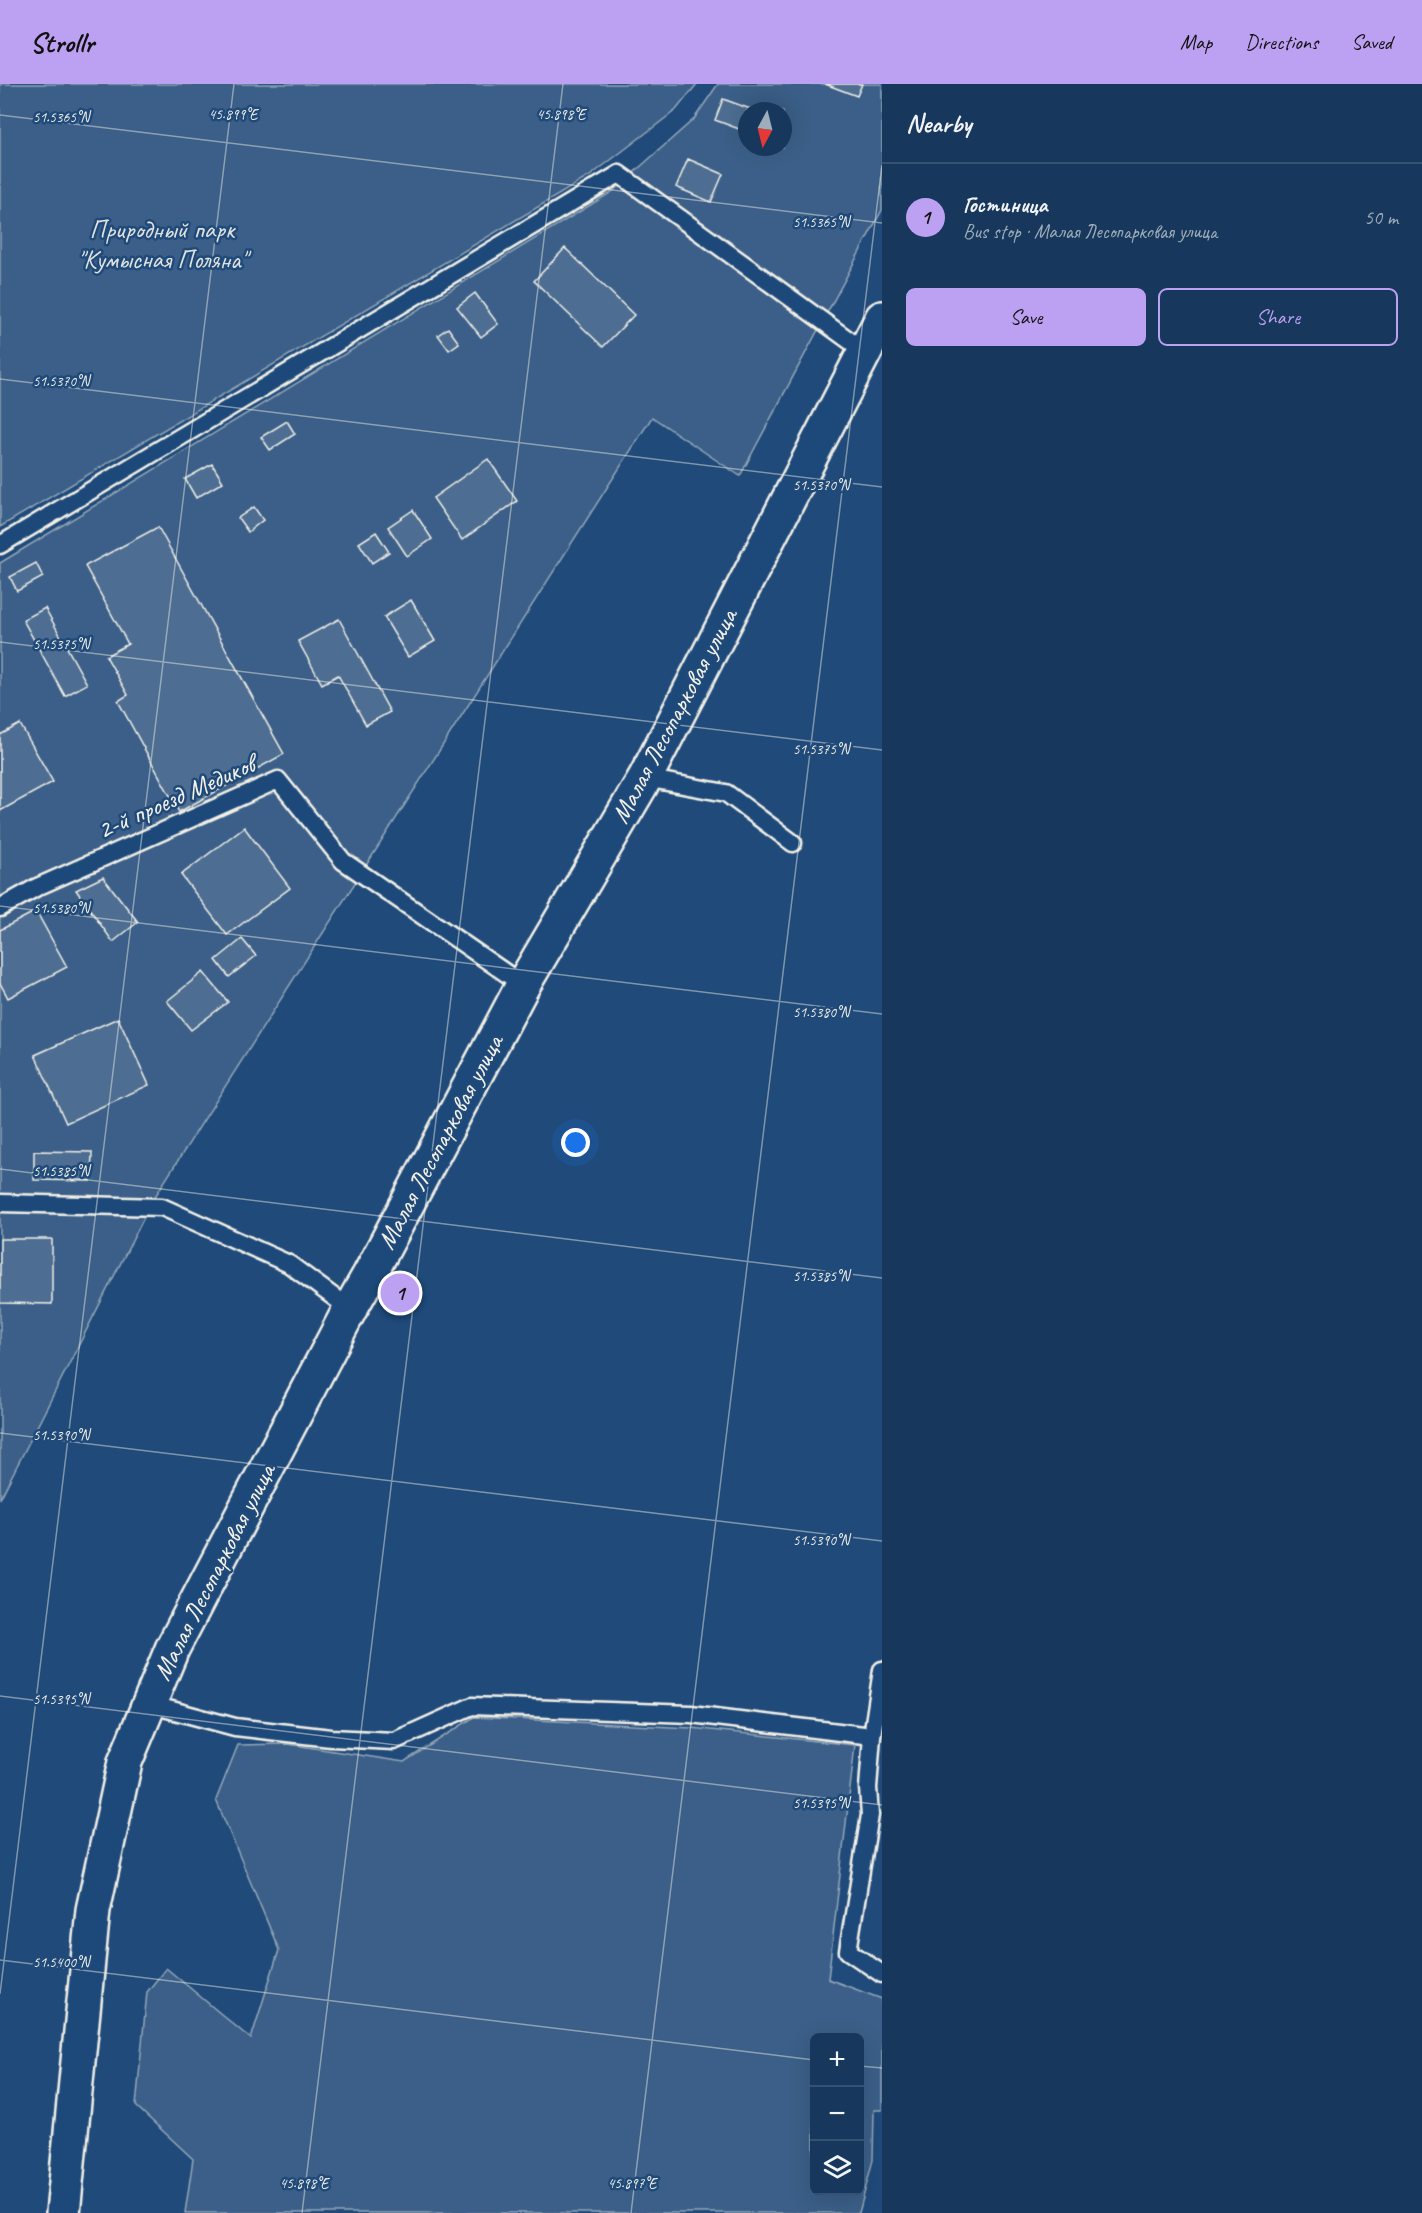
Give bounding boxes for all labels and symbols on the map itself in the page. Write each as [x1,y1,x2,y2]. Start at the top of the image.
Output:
north arrow [738,102,792,156]
text: 45.899°E [209,105,260,124]
text: 45.898°E [537,105,588,124]
text: 51.5365°N [33,108,92,127]
park label: Природный парк "Кумысная Поляна" [77,213,252,276]
text: 51.5365°N [793,213,852,232]
text: 51.5370°N [33,372,92,391]
text: 51.5370°N [793,476,852,495]
street label: Малая Лесопарковая улица [604,601,746,829]
text: 51.5375°N [33,635,92,654]
text: 51.5375°N [793,740,852,759]
street label: 2-й проезд Медиков [92,745,266,846]
text: 51.5380°N [33,899,92,918]
text: 51.5380°N [793,1003,852,1022]
street label: Малая Лесопарковая улица [370,1027,512,1255]
your location [561,1128,590,1157]
text: 51.5385°N [33,1162,92,1181]
text: 51.5385°N [793,1267,852,1286]
pin: 1 [380,1270,420,1316]
text: 51.5390°N [33,1426,92,1445]
street label: Малая Лесопарковая улица [145,1456,284,1686]
text: 51.5390°N [793,1531,852,1550]
text: 51.5395°N [33,1690,92,1709]
text: 51.5395°N [793,1794,852,1813]
text: 51.5400°N [33,1953,92,1972]
text: 45.898°E [280,2174,331,2193]
text: 45.897°E [608,2174,659,2193]

